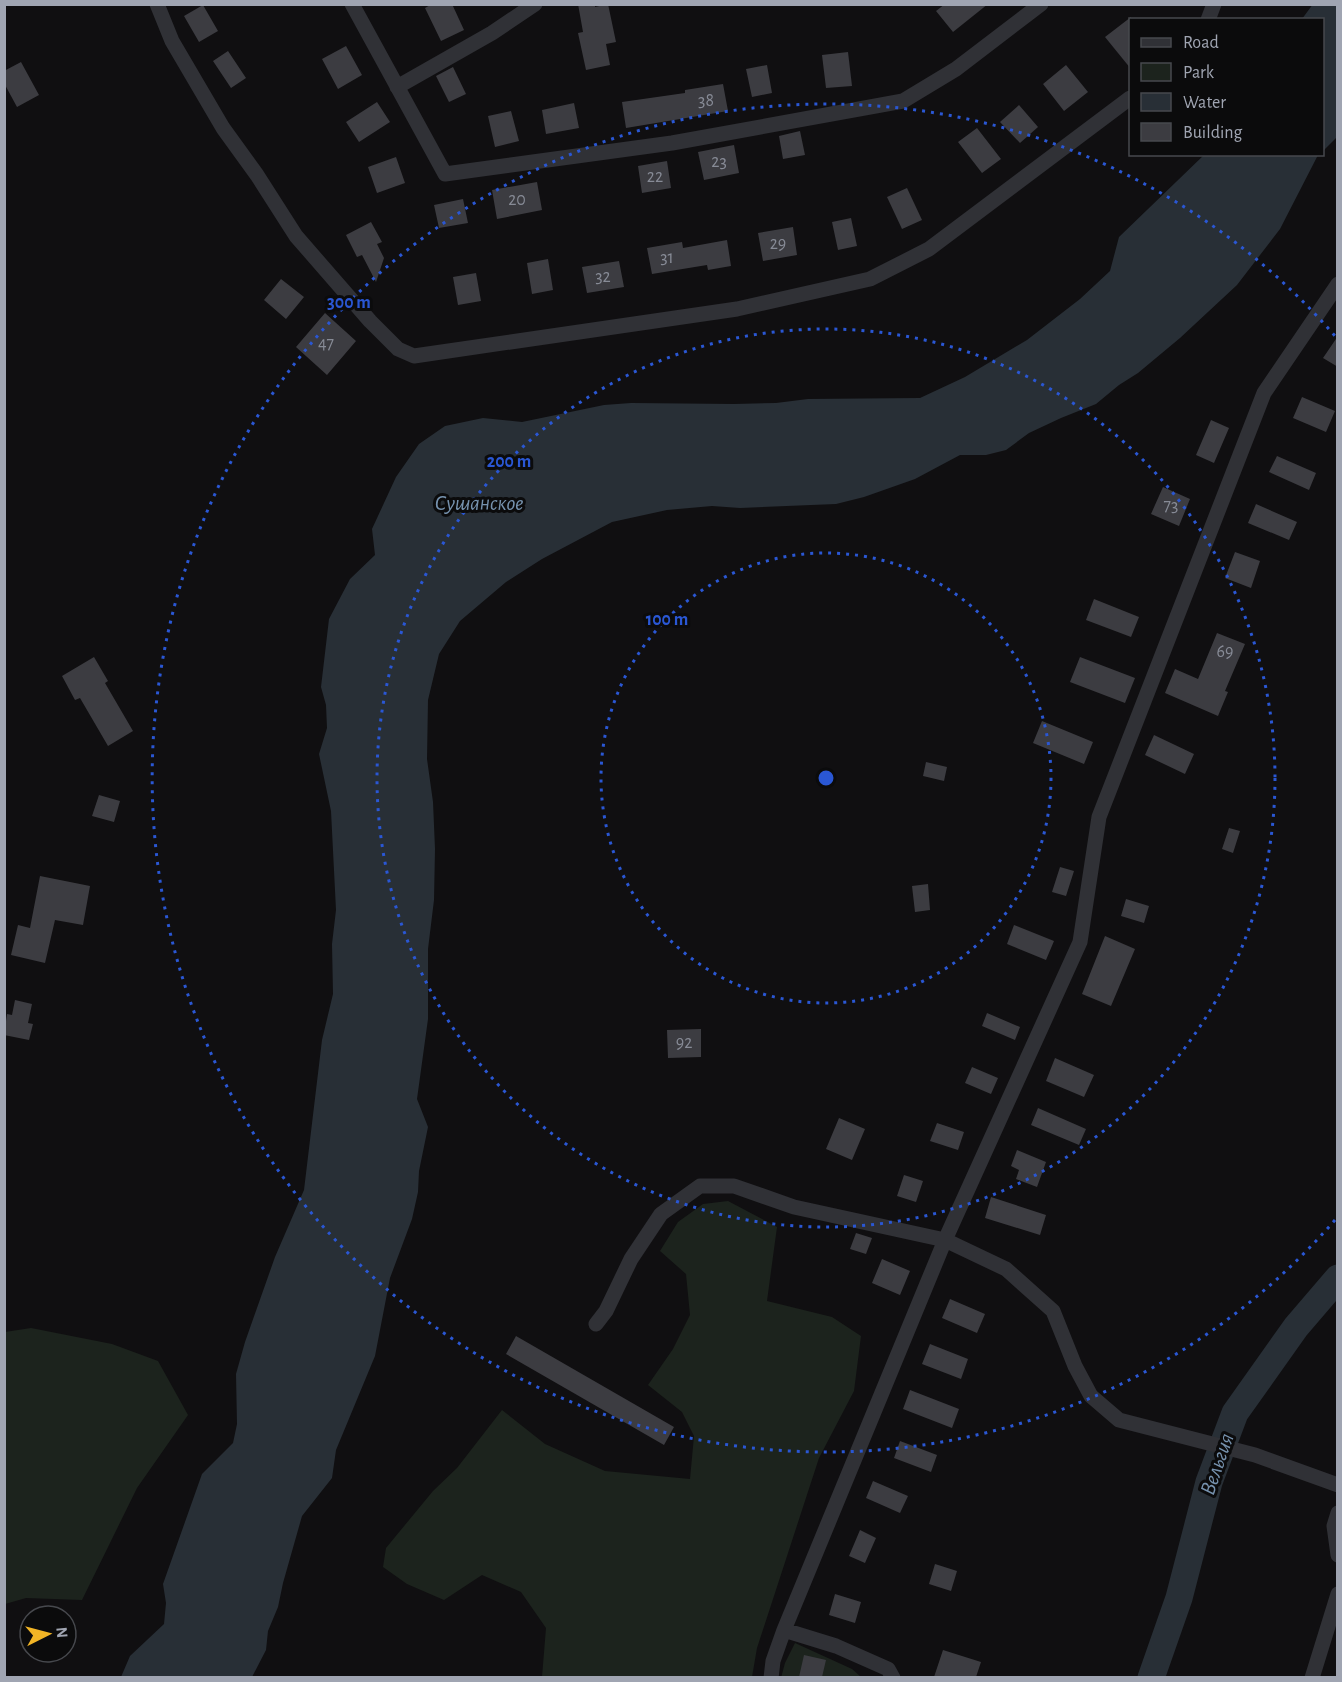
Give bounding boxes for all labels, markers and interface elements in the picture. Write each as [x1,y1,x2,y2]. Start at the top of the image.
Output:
legend [1129,18,1324,156]
text: Road [1183,34,1219,52]
text: Park [1183,64,1215,82]
house number: 38 [698,92,714,110]
text: Water [1183,94,1226,112]
text: Building [1183,124,1243,142]
house number: 23 [711,153,727,171]
house number: 22 [647,168,663,186]
house number: 20 [508,191,526,209]
house number: 29 [770,235,786,253]
house number: 31 [660,249,674,267]
house number: 32 [595,268,611,286]
text: 300 m [327,294,371,312]
house number: 47 [318,335,334,353]
text: 200 m [487,453,531,471]
water label: Сушанское [435,492,523,514]
house number: 73 [1164,497,1178,515]
text: 100 m [646,611,688,629]
house number: 69 [1217,643,1233,661]
centre of rings [816,768,836,788]
house number: 92 [676,1034,692,1052]
water label: Вельгия [1196,1430,1238,1498]
north arrow [18,1604,78,1664]
text: N [53,1626,70,1639]

